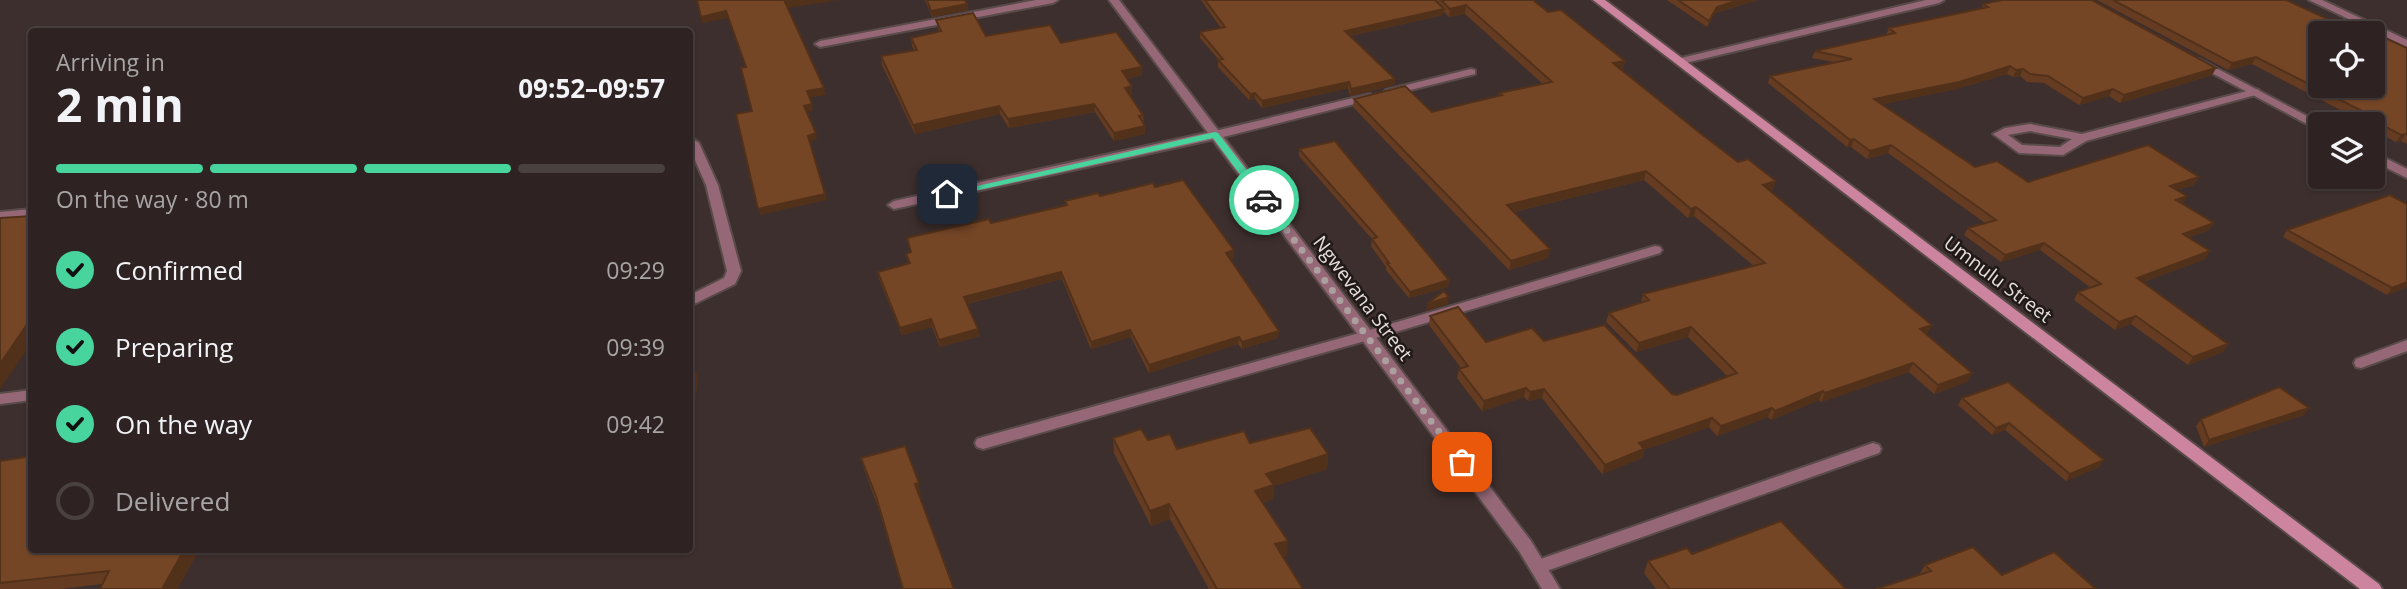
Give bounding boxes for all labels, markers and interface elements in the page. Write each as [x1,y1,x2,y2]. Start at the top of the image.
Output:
map controls [2308,21,2385,189]
button: locate [2308,21,2385,98]
text: Arriving in [56,46,165,78]
text: 09:52–09:57 [518,70,665,106]
text: 2 min [56,73,184,135]
button: layers [2308,112,2385,189]
pin [917,164,977,224]
courier [1229,165,1299,235]
icon: home [928,175,966,213]
icon: car [1245,181,1283,219]
text: On the way · 80 m [56,183,249,215]
street label: Ngwevana Street [1307,230,1419,366]
street label: Umnulu Street [1939,230,2058,328]
icon: check [56,251,94,289]
text: Confirmed [115,252,243,288]
text: 09:29 [606,254,665,286]
icon: check [56,328,94,366]
text: Preparing [115,329,233,365]
text: 09:39 [606,331,665,363]
icon: check [56,405,94,443]
text: On the way [115,406,252,442]
text: 09:42 [606,408,665,440]
pin [1432,432,1492,492]
icon: bag [1443,443,1481,481]
text: Delivered [115,483,230,519]

